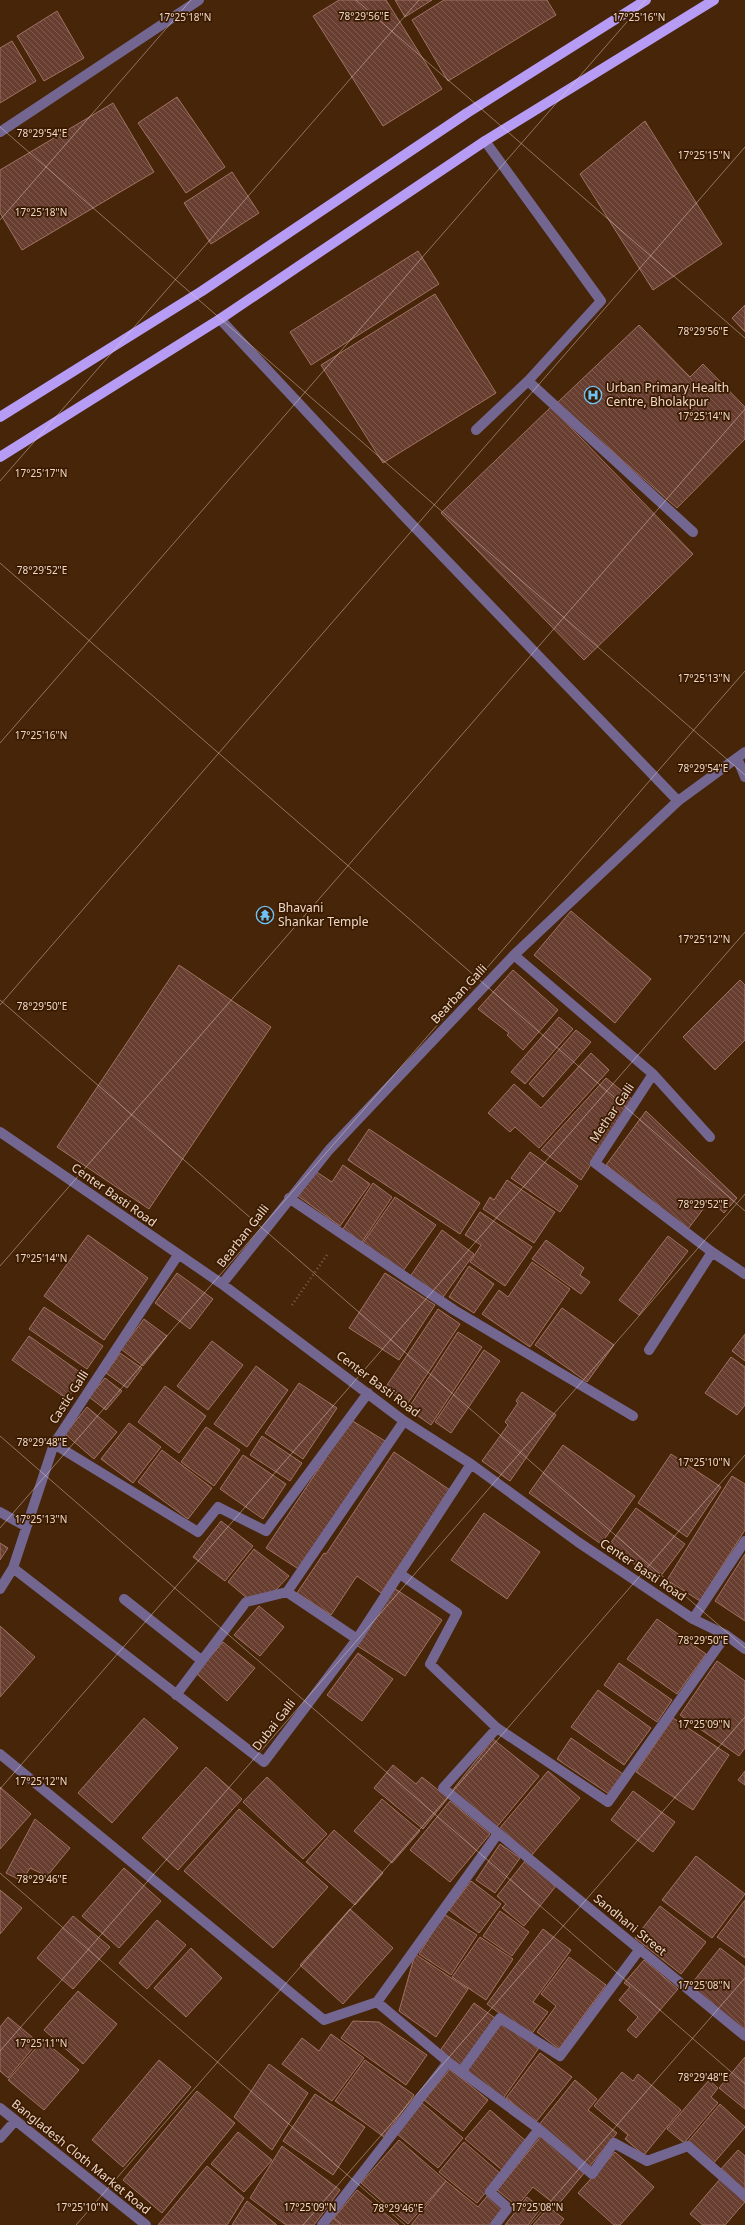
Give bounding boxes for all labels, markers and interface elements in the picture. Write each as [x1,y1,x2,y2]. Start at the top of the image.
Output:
text: 78°29'56"E [339,9,389,23]
text: 17°25'18"N [159,10,211,24]
text: 17°25'16"N [613,10,665,24]
text: 78°29'54"E [17,126,67,140]
text: 17°25'15"N [678,148,730,162]
text: 17°25'18"N [15,205,67,219]
text: 78°29'56"E [678,324,728,338]
place label: Urban Primary Health Centre, Bholakpur [606,379,729,410]
hospital icon: Urban Primary Health Centre, Bholakpur [583,385,603,405]
text: 17°25'14"N [678,409,730,423]
text: 17°25'17"N [15,466,67,480]
text: 78°29'52"E [17,563,67,577]
text: 17°25'13"N [678,671,730,685]
text: 17°25'16"N [15,728,67,742]
text: 78°29'54"E [678,761,728,775]
place label: Bhavani Shankar Temple [278,899,369,930]
temple icon: Bhavani Shankar Temple [255,905,275,925]
text: 17°25'12"N [678,932,730,946]
street label: Bearban Galli [427,960,491,1027]
text: 78°29'50"E [17,999,67,1013]
street label: Methar Galli [585,1079,638,1146]
street label: Center Basti Road [68,1159,160,1230]
text: 78°29'52"E [678,1197,728,1211]
street label: Bearban Galli [213,1201,273,1271]
text: 17°25'14"N [15,1251,67,1265]
street label: Center Basti Road [333,1347,424,1421]
street label: Castic Galli [45,1366,92,1427]
text: 78°29'48"E [17,1435,67,1449]
text: 17°25'10"N [678,1455,730,1469]
text: 17°25'13"N [15,1512,67,1526]
street label: Center Basti Road [597,1534,690,1605]
text: 78°29'50"E [678,1633,728,1647]
street label: Dubai Galli [248,1695,299,1754]
text: 17°25'09"N [678,1717,730,1731]
text: 17°25'12"N [15,1774,67,1788]
text: 78°29'46"E [17,1872,67,1886]
street label: Sandhani Street [590,1890,671,1960]
text: 17°25'08"N [678,1978,730,1992]
text: 17°25'11"N [15,2036,67,2050]
text: 78°29'48"E [678,2070,728,2084]
street label: Bangladesh Cloth Market Road [8,2095,154,2218]
text: 17°25'10"N [56,2200,108,2214]
text: 17°25'09"N [284,2200,336,2214]
text: 17°25'08"N [511,2200,563,2214]
text: 78°29'46"E [373,2201,423,2215]

